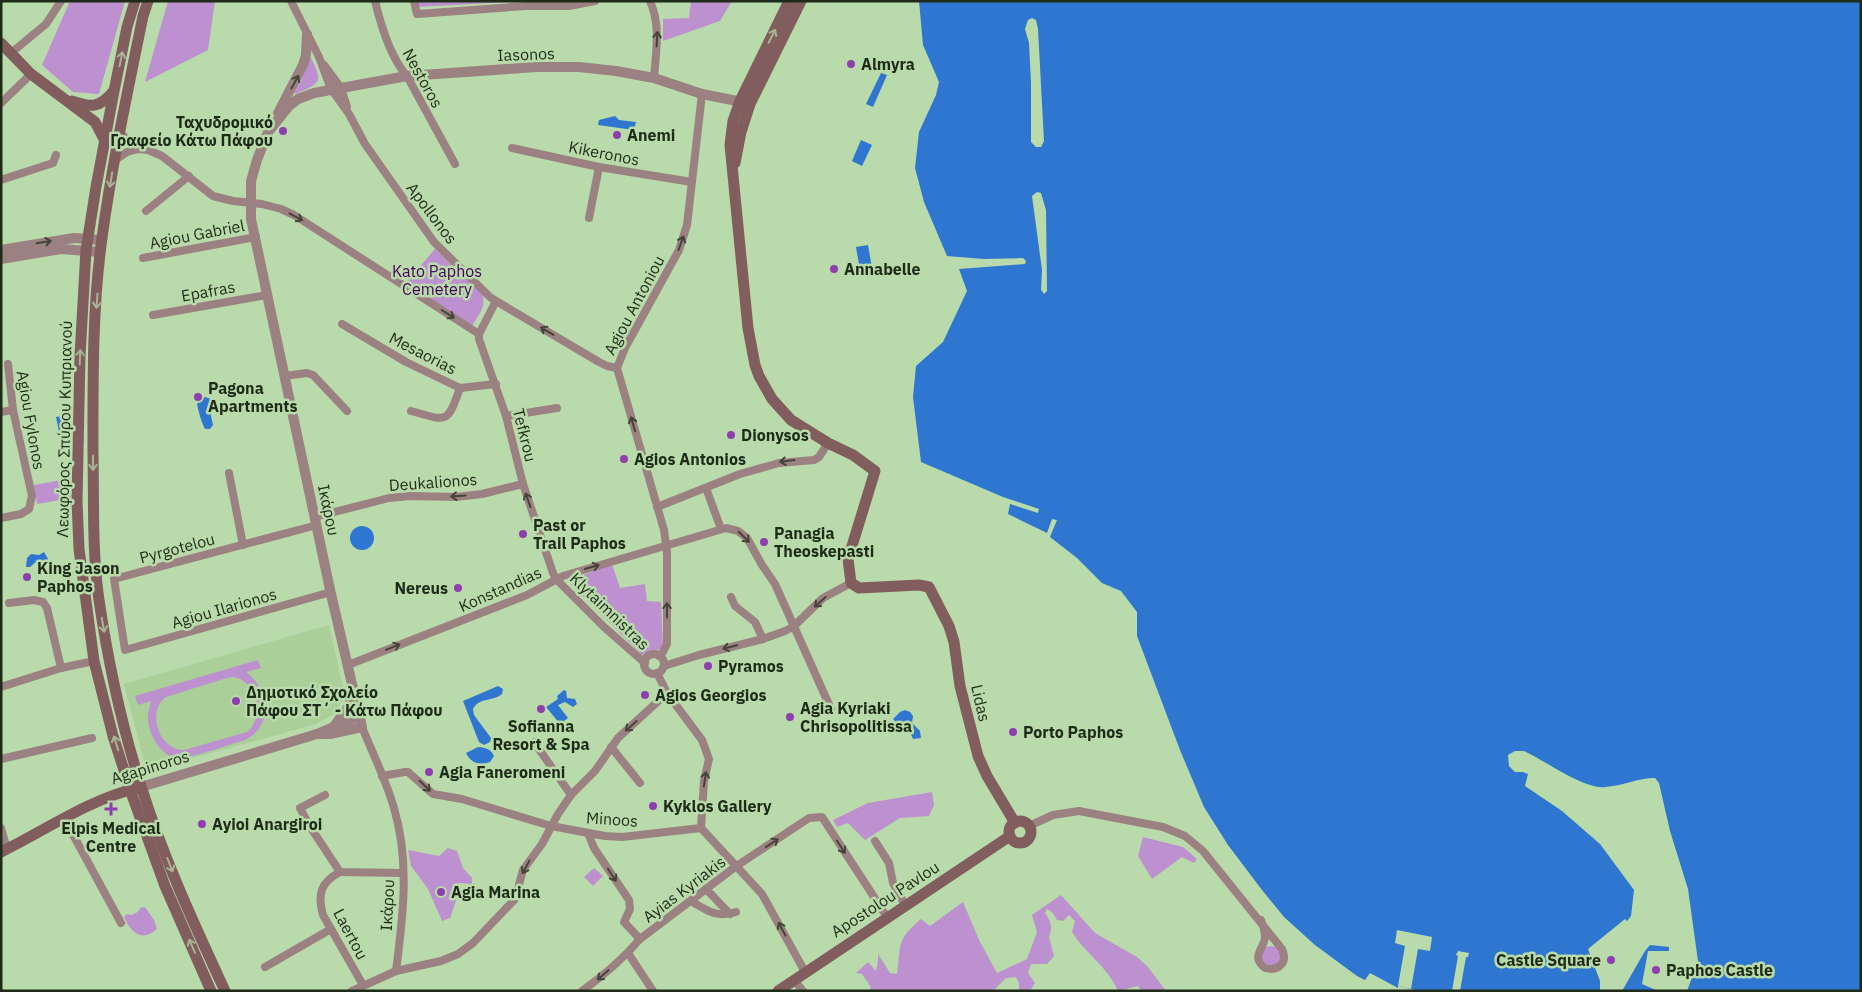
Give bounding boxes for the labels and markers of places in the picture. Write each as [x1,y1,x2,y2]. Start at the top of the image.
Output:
place label: Almyra [861,54,915,74]
marker: Almyra [845,58,857,70]
place label: Ταχυδρομικό Γραφείο Κάτω Πάφου [110,112,273,150]
marker: Ταχυδρομικό Γραφείο Κάτω Πάφου [277,125,289,137]
place label: Anemi [627,125,675,145]
marker: Anemi [611,129,623,141]
place label: Annabelle [844,259,920,279]
marker: Annabelle [828,263,840,275]
place label: Pagona Apartments [208,378,297,416]
marker: Pagona Apartments [192,391,204,403]
place label: Dionysos [741,425,809,445]
marker: Dionysos [725,429,737,441]
place label: Agios Antonios [634,449,746,469]
marker: Agios Antonios [618,453,630,465]
place label: Past or Trail Paphos [533,515,626,553]
place label: Panagia Theoskepasti [774,523,874,561]
marker: Past or Trail Paphos [517,528,529,540]
marker: Panagia Theoskepasti [758,536,770,548]
place label: King Jason Paphos [37,558,120,596]
marker: King Jason Paphos [21,571,33,583]
place label: Nereus [394,578,448,598]
marker: Nereus [452,582,464,594]
place label: Pyramos [718,656,784,676]
marker: Pyramos [702,660,714,672]
place label: Δημοτικό Σχολείο Πάφου ΣΤ΄ - Κάτω Πάφου [246,682,443,720]
place label: Agios Georgios [655,685,767,705]
marker: Agios Georgios [639,689,651,701]
marker: Δημοτικό Σχολείο Πάφου ΣΤ΄ - Κάτω Πάφου [230,695,242,707]
place label: Agia Kyriaki Chrisopolitissa [800,698,912,736]
marker: Sofianna Resort & Spa [535,703,547,715]
marker: Agia Kyriaki Chrisopolitissa [784,711,796,723]
place label: Sofianna Resort & Spa [492,716,590,754]
place label: Porto Paphos [1023,722,1123,742]
marker: Porto Paphos [1007,726,1019,738]
place label: Agia Faneromeni [439,762,565,782]
marker: Agia Faneromeni [423,766,435,778]
place label: Kyklos Gallery [663,796,772,816]
marker: Kyklos Gallery [647,800,659,812]
marker: Elpis Medical Centre [104,802,118,816]
place label: Ayioi Anargiroi [212,814,322,834]
place label: Elpis Medical Centre [61,818,161,856]
marker: Ayioi Anargiroi [196,818,208,830]
place label: Agia Marina [451,882,540,902]
marker: Agia Marina [435,886,447,898]
place label: Castle Square [1496,950,1601,970]
marker: Castle Square [1605,954,1617,966]
place label: Paphos Castle [1666,960,1773,980]
marker: Paphos Castle [1650,964,1662,976]

